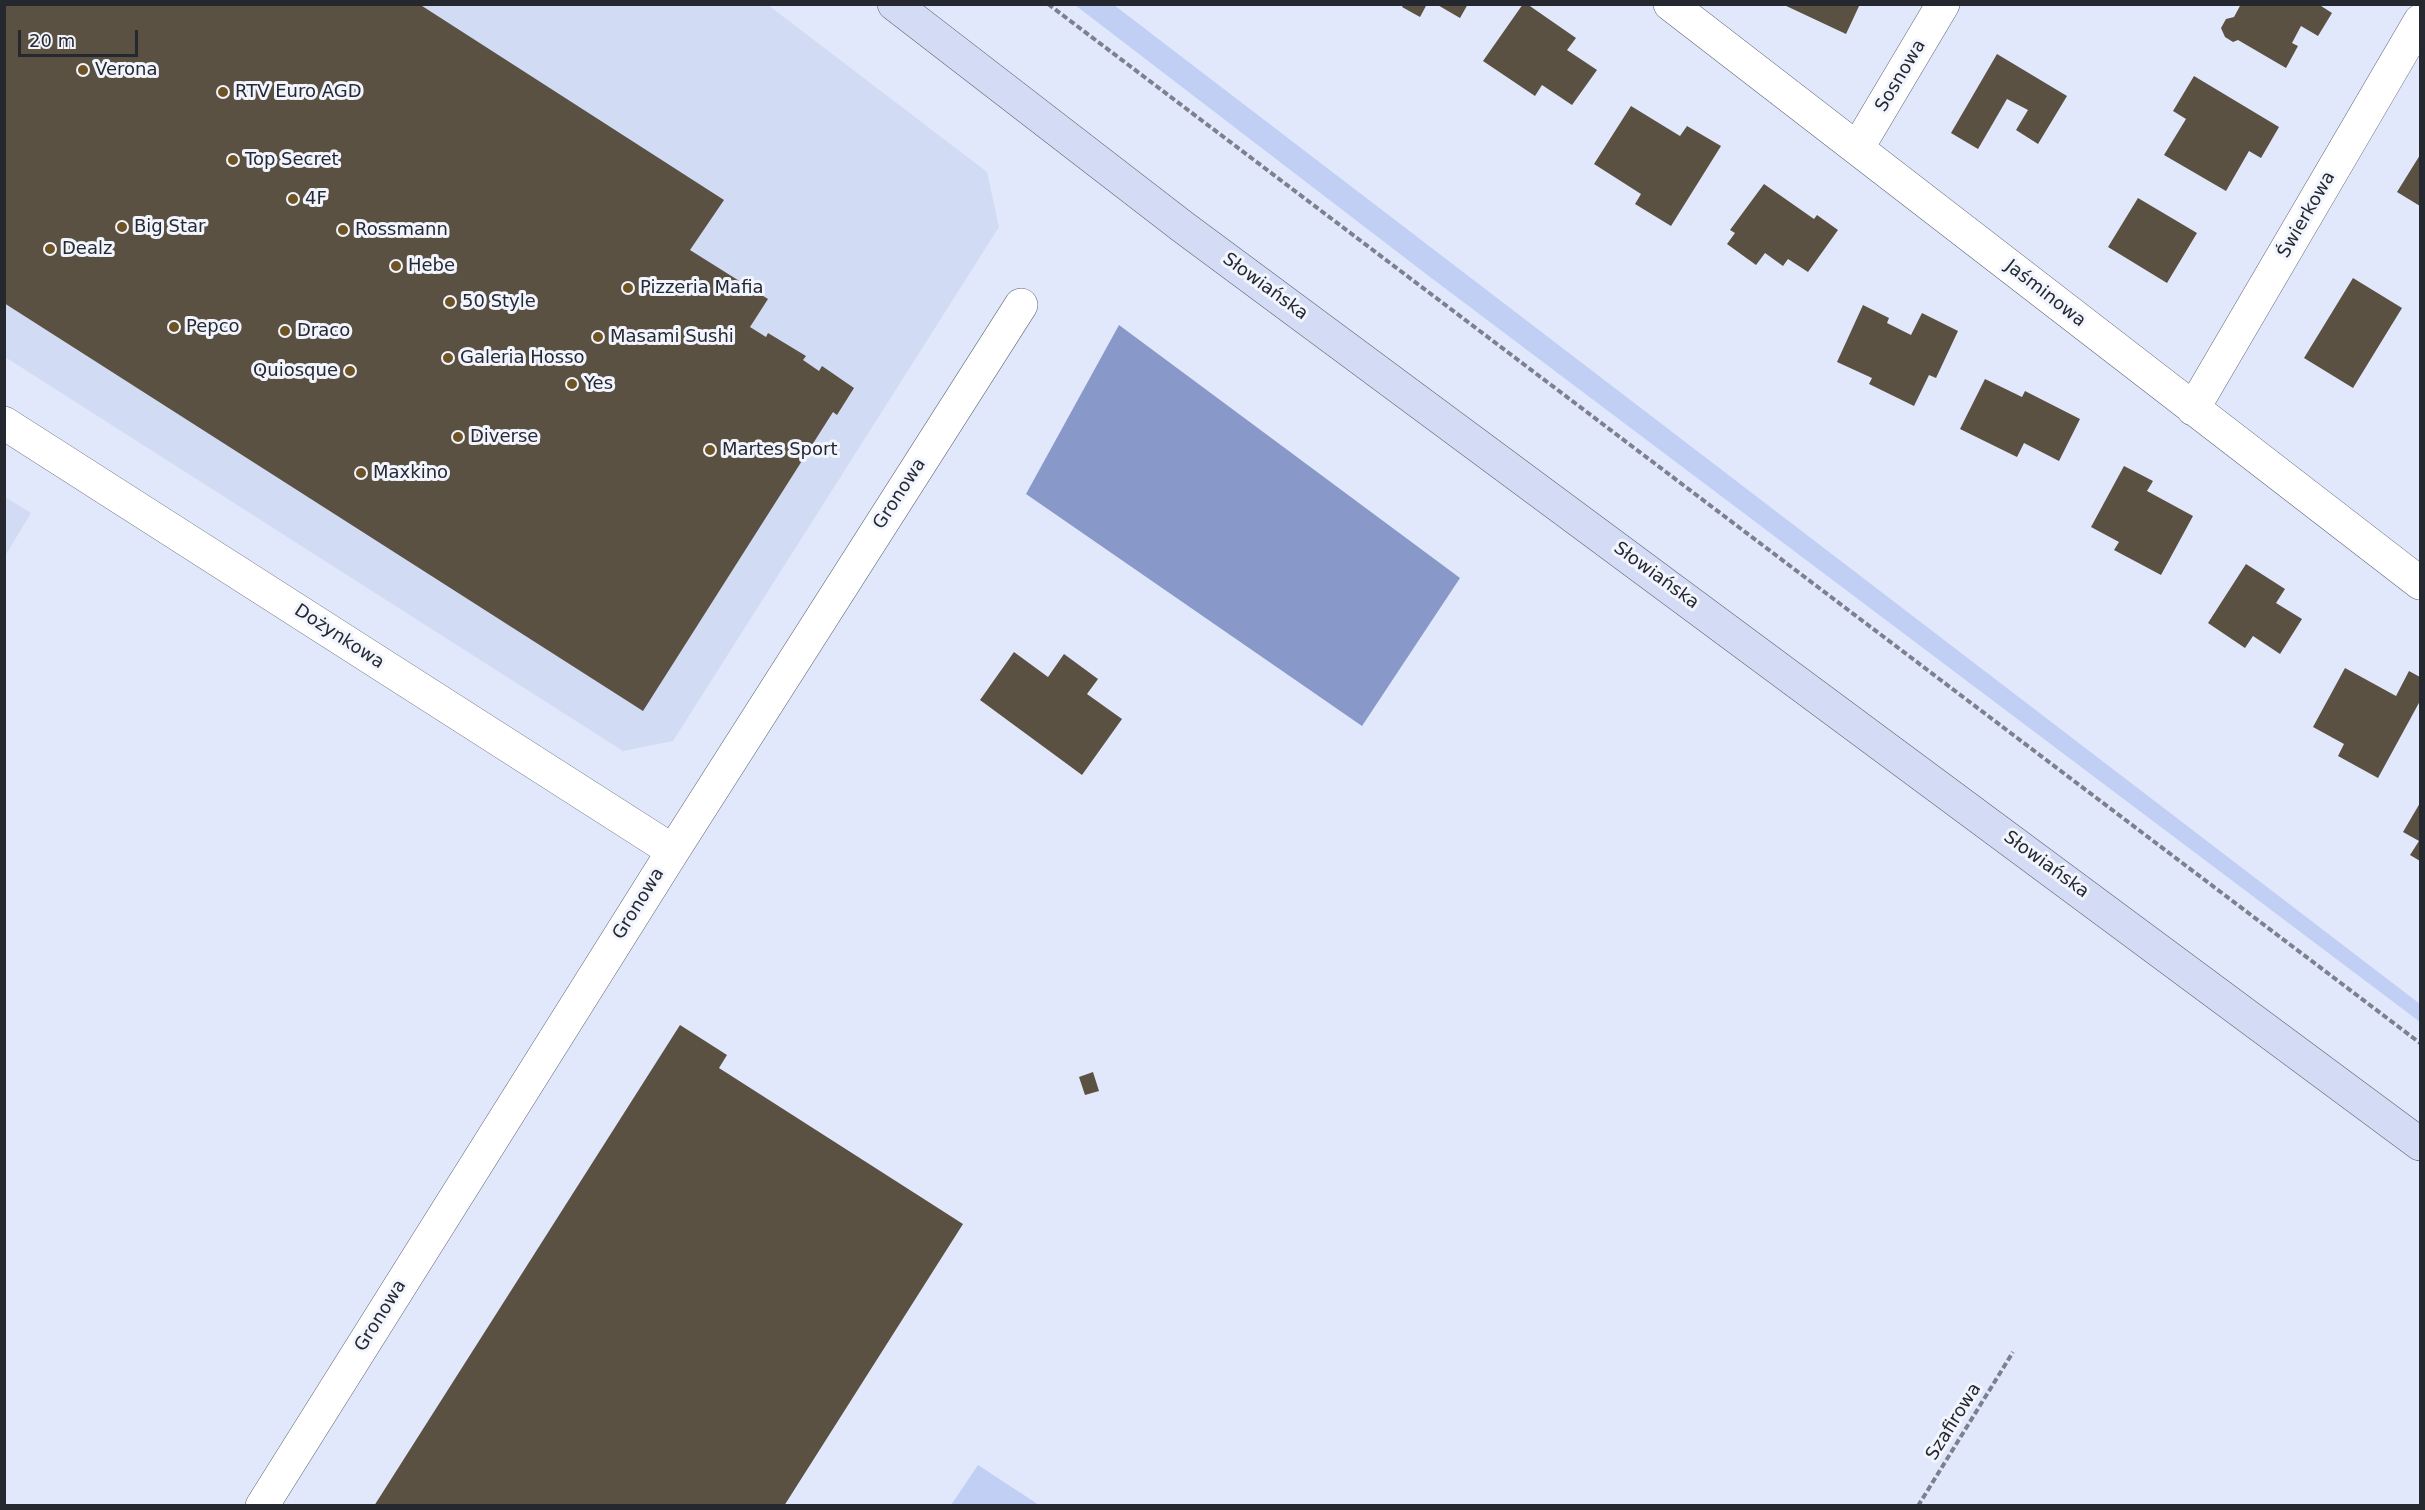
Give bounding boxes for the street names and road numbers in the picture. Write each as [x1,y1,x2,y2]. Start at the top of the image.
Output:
street label: Sosnowa [1871,36,1931,116]
street label: Świerkowa [2274,168,2340,262]
street label: Słowiańska [1218,249,1312,325]
street label: Jaśminowa [2000,256,2090,332]
street label: Gronowa [869,455,931,533]
street label: Słowiańska [1609,538,1703,614]
street label: Dożynkowa [290,600,388,674]
street label: Słowiańska [1999,827,2093,903]
street label: Gronowa [609,864,669,944]
street label: Gronowa [351,1276,411,1356]
street label: Szafirowa [1922,1379,1986,1465]

